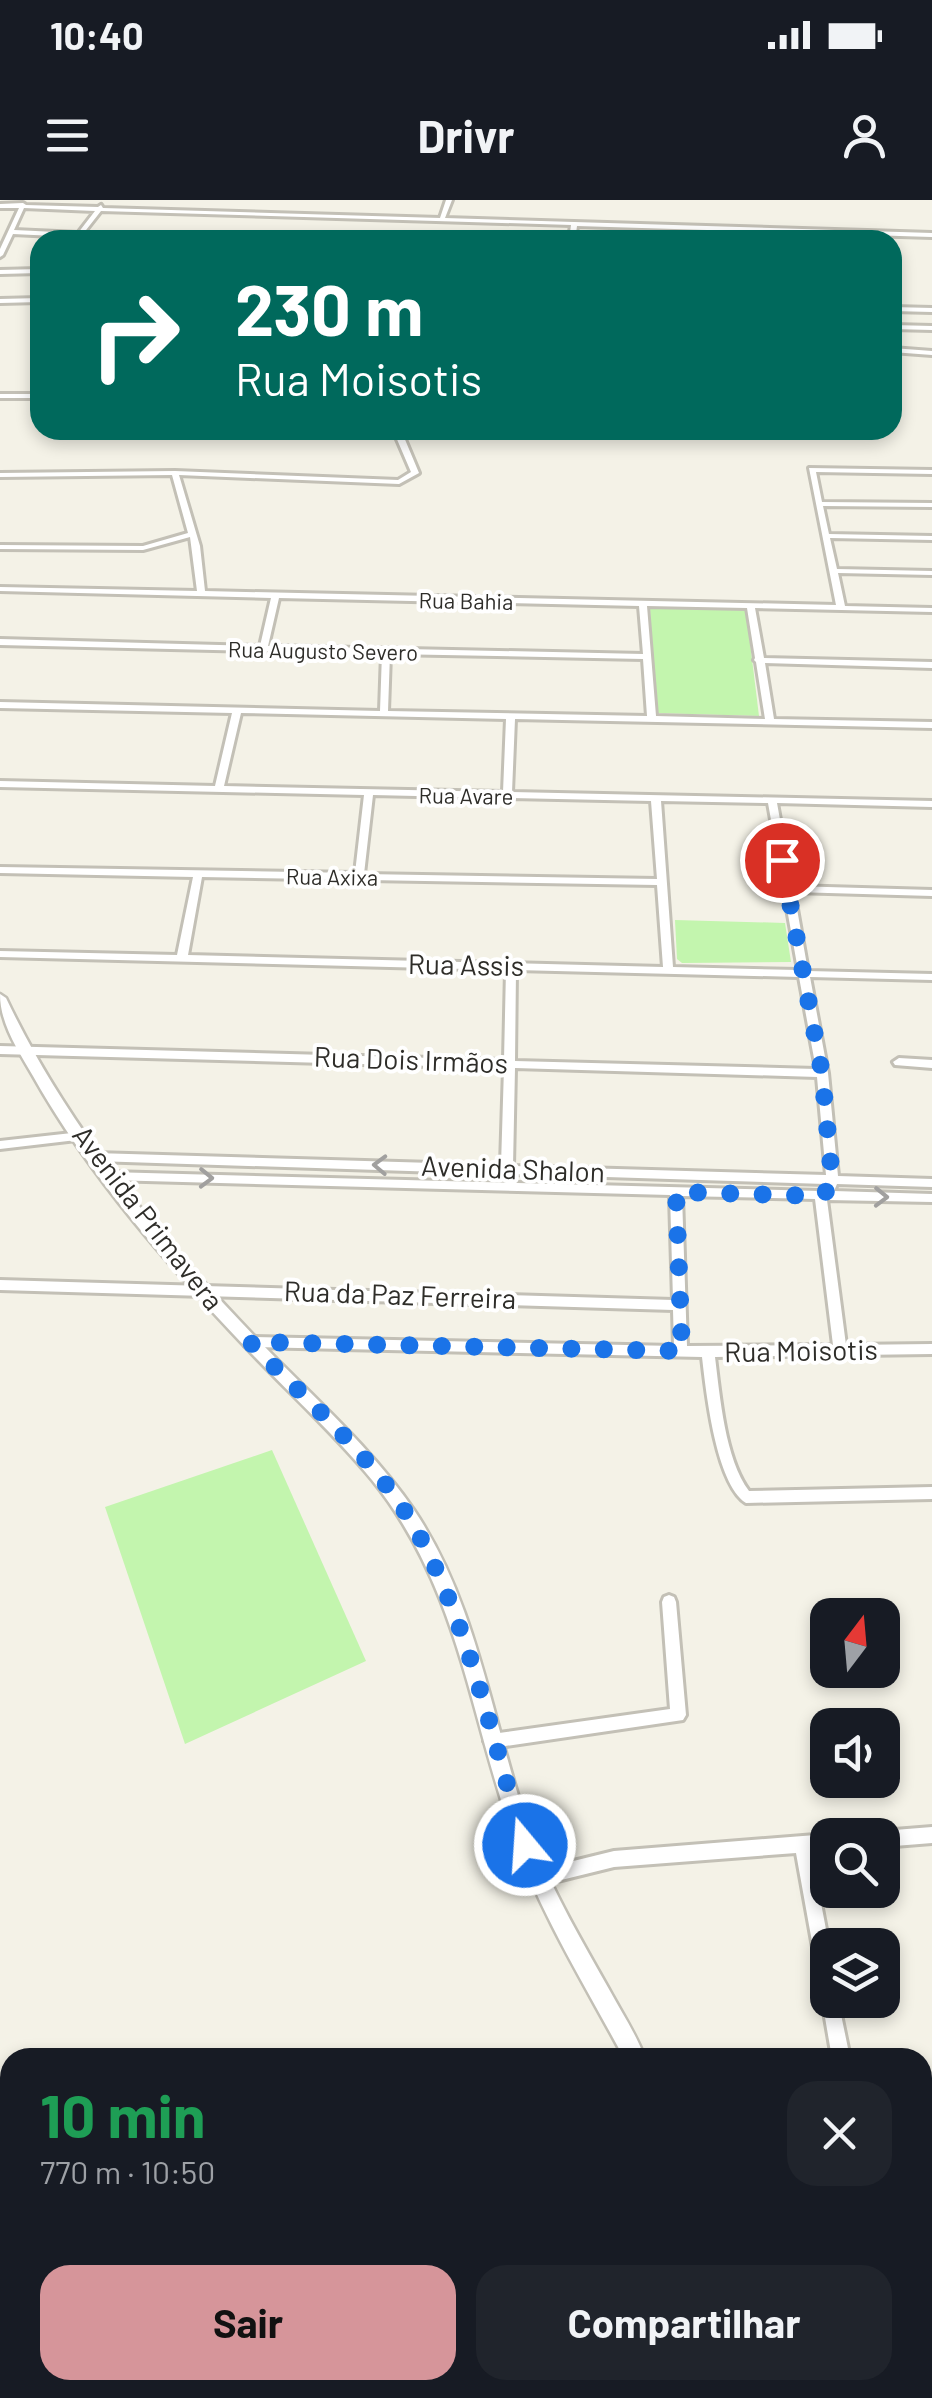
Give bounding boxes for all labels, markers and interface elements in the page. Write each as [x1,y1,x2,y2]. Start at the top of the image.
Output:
text: 10:40 [50,12,144,58]
icon: menu [40,108,95,163]
text: Drivr [417,108,515,162]
icon: person [837,108,892,163]
text: 230 m [235,266,423,350]
icon: right [70,270,200,400]
text: Rua Moisotis [235,351,482,405]
street label: Rua Bahia [419,586,513,614]
street label: Rua Augusto Severo [228,635,418,665]
street label: Rua Avare [418,781,514,809]
pin [740,818,825,903]
icon: arrive [755,833,810,888]
street label: Rua Axixa [286,862,378,890]
street label: Rua Assis [408,946,524,982]
street label: Rua Dois Irmãos [313,1039,509,1079]
street label: Avenida Primavera [66,1118,231,1316]
street label: Avenida Shalon [421,1148,606,1188]
one-way arrow [371,1154,387,1175]
one-way arrow [199,1168,215,1189]
one-way arrow [874,1186,890,1208]
street label: Rua da Paz Ferreira [283,1273,517,1315]
street label: Rua Moisotis [724,1332,878,1368]
north arrow [810,1598,900,1688]
map controls [810,1598,900,2018]
button: sound [810,1708,900,1798]
position arrow [473,1793,577,1897]
button: search [810,1818,900,1908]
button: layers [810,1928,900,2018]
text: 10 min [40,2078,206,2150]
button: close [787,2081,892,2186]
text: 770 m · 10:50 [40,2152,215,2190]
button: Sair [40,2265,456,2380]
button: Compartilhar [476,2265,892,2380]

